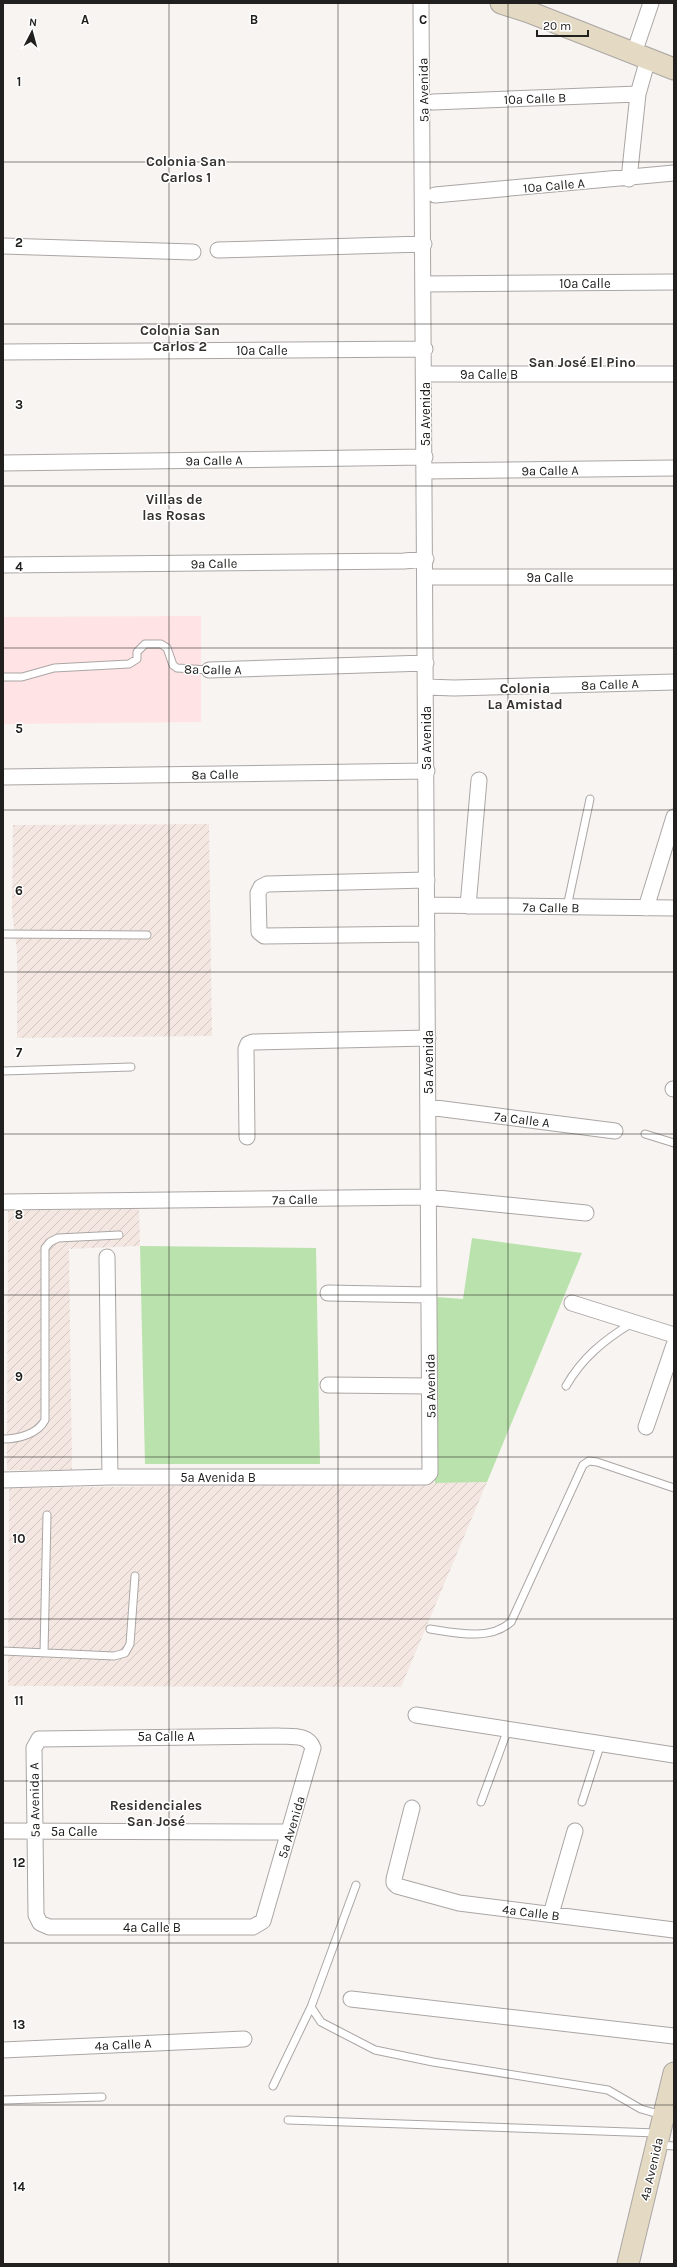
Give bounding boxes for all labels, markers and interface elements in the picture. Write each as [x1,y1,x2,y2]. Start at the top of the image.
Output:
north arrow [12,12,52,52]
text: A [81,12,89,27]
text: B [250,12,258,27]
text: C [419,12,427,27]
scale bar [537,12,588,38]
text: N [28,16,38,29]
text: 20 m [543,19,571,33]
street label: 5a Avenida [415,58,432,122]
text: 1 [17,74,21,89]
street label: 10a Calle B [504,90,567,107]
district label: Colonia San Carlos 1 [146,153,226,186]
street label: 10a Calle A [523,175,586,196]
text: 2 [15,235,23,250]
street label: 10a Calle [559,276,611,291]
district label: Colonia San Carlos 2 [140,322,220,355]
street label: 10a Calle [236,343,288,358]
district label: San José El Pino [528,354,636,371]
street label: 9a Calle B [460,367,518,382]
street label: 5a Avenida [418,382,433,446]
text: 3 [15,397,23,412]
street label: 9a Calle A [185,452,243,468]
street label: 9a Calle A [521,462,579,478]
district label: Villas de las Rosas [142,491,206,524]
street label: 9a Calle [190,556,238,571]
text: 4 [15,559,23,574]
street label: 9a Calle [527,570,574,585]
street label: 8a Calle A [184,661,243,678]
street label: 8a Calle A [581,676,640,693]
district label: Colonia La Amistad [488,680,562,713]
street label: 5a Avenida [419,706,434,770]
text: 5 [15,721,23,736]
street label: 8a Calle [191,767,239,782]
text: 6 [15,883,23,898]
street label: 7a Calle B [523,900,579,915]
street label: 5a Avenida [421,1030,436,1094]
text: 7 [16,1045,23,1060]
street label: 7a Calle A [493,1109,551,1130]
street label: 7a Calle [272,1192,318,1207]
text: 8 [15,1207,23,1222]
street label: 5a Avenida [422,1354,439,1418]
text: 9 [15,1369,23,1384]
street label: 5a Avenida B [180,1470,256,1485]
text: 10 [13,1531,25,1546]
text: 11 [14,1693,24,1708]
street label: 5a Calle A [137,1729,195,1744]
street label: 5a Avenida A [26,1762,43,1838]
street label: 5a Avenida [275,1794,308,1860]
district label: Residenciales San José [110,1797,202,1830]
street label: 5a Calle [51,1824,98,1839]
text: 12 [13,1855,25,1870]
street label: 4a Calle B [501,1902,561,1923]
street label: 4a Calle B [123,1920,181,1935]
text: 13 [13,2017,25,2032]
street label: 4a Calle A [94,2035,152,2053]
street label: 4a Avenida [637,2136,666,2202]
text: 14 [13,2179,25,2194]

